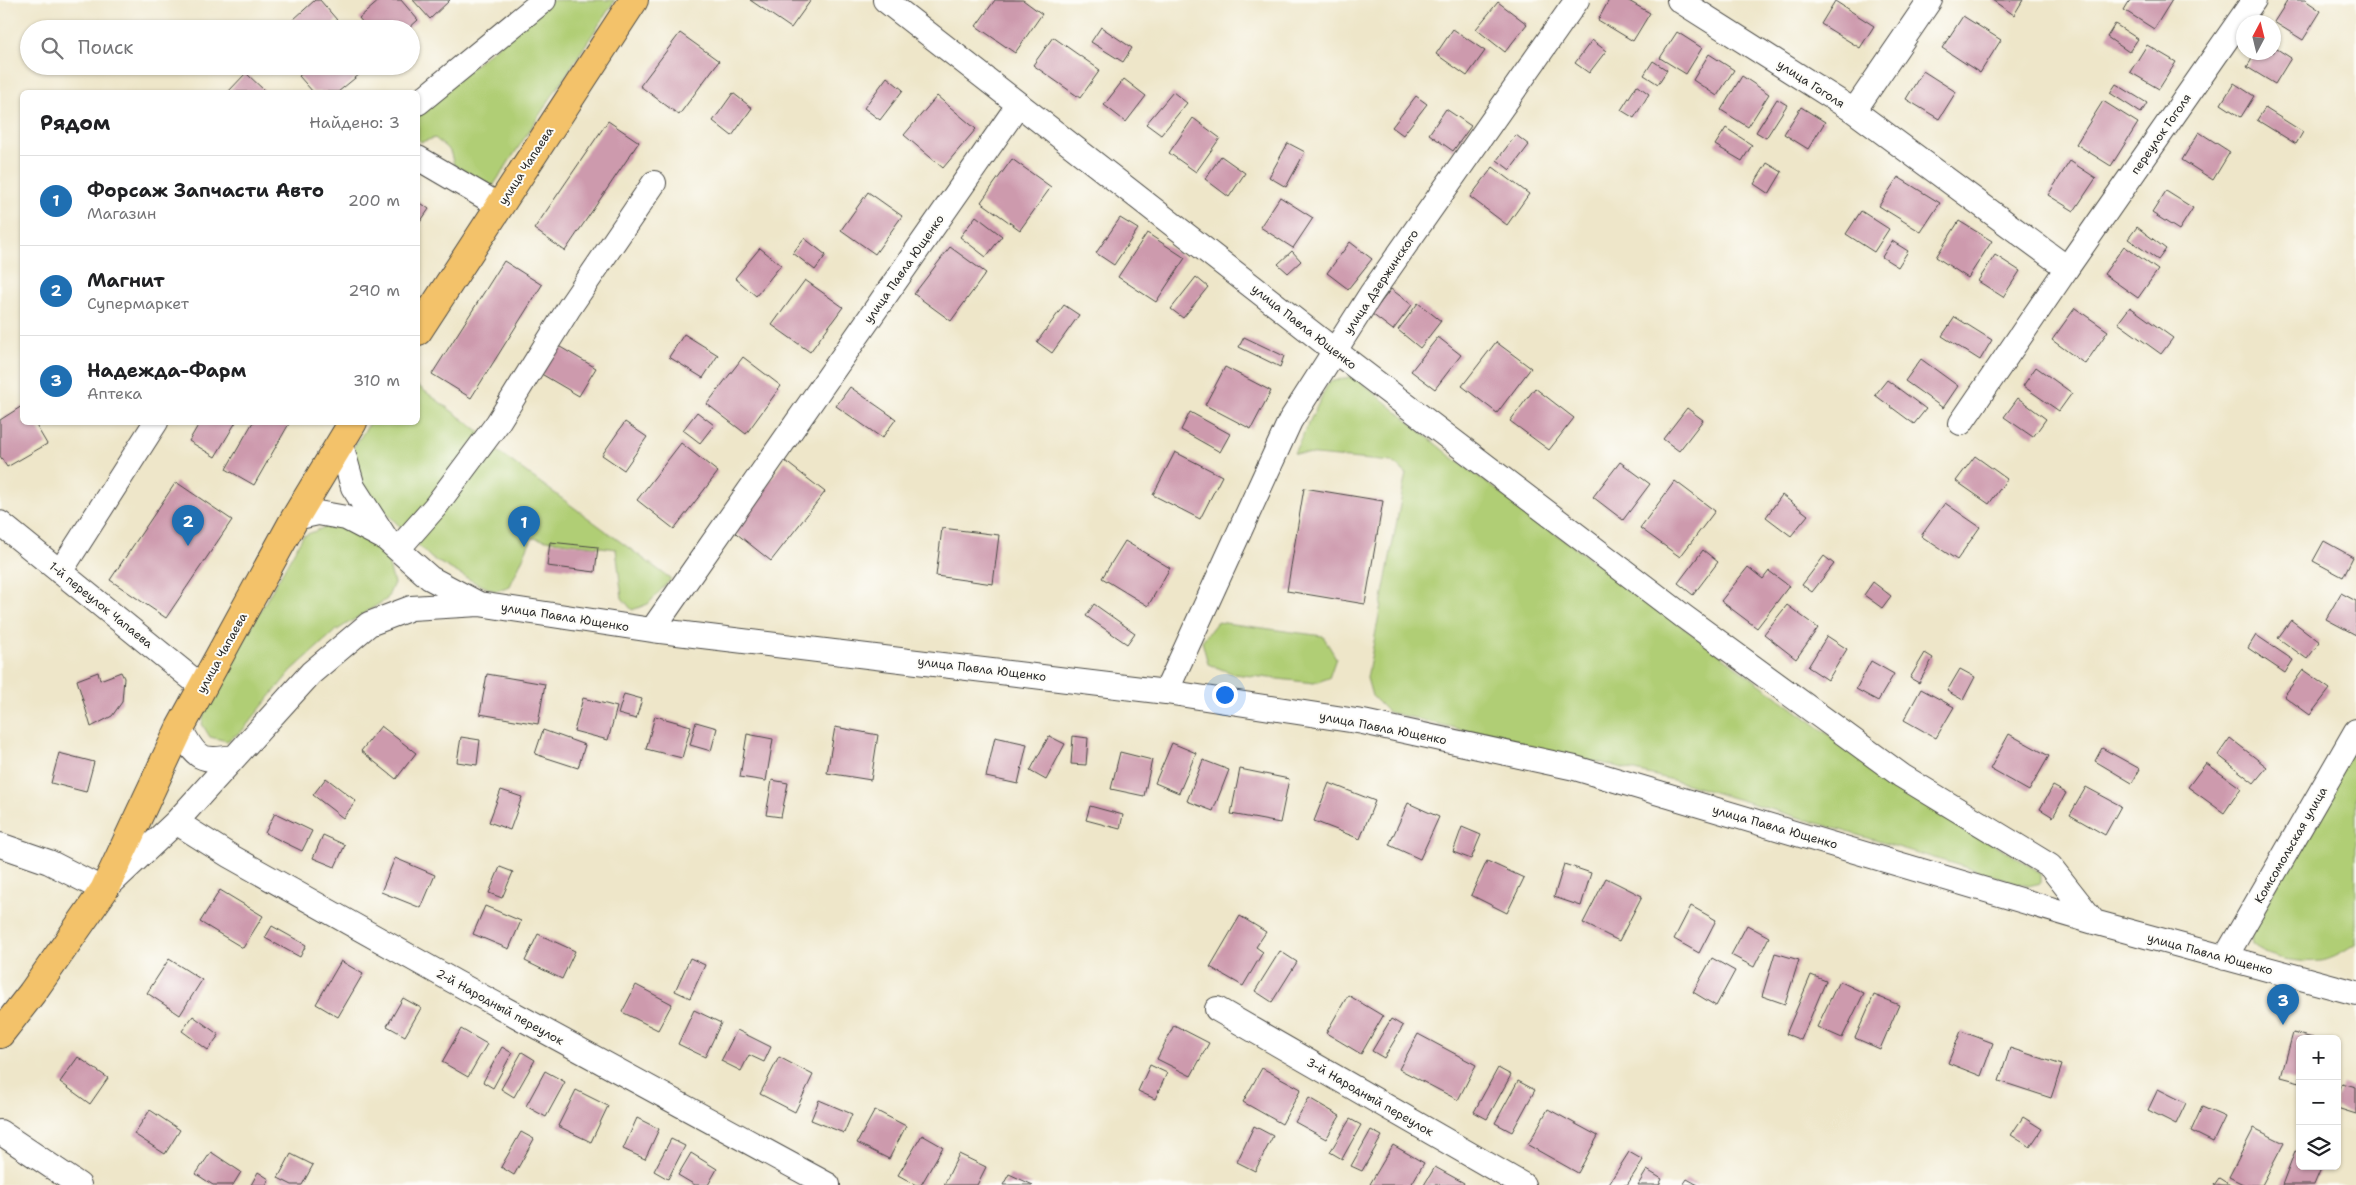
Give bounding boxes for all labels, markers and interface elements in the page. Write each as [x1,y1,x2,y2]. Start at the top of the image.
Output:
north arrow [2236,15,2281,60]
search box [20,20,420,75]
icon: search [38,34,66,62]
text: Поиск [78,35,133,60]
street label: улица Гоголя [1774,56,1848,112]
street label: переулок Гоголя [2127,90,2195,178]
text: Рядом [40,109,110,137]
text: Найдено: 3 [309,112,400,133]
street label: улица Чапаева [495,124,557,208]
text: Форсаж Запчасти Авто [87,178,324,203]
text: 1 [52,190,60,211]
text: 200 m [348,190,400,211]
text: Магазин [87,203,156,224]
street label: улица Павла Ющенко [860,211,948,327]
street label: улица Дзержинского [1340,226,1422,338]
text: Магнит [87,268,165,293]
text: 2 [50,280,62,301]
text: 290 m [348,280,400,301]
street label: улица Павла Ющенко [1248,281,1360,373]
text: Супермаркет [87,293,189,314]
text: Надежда-Фарм [87,358,246,383]
text: 3 [50,370,62,391]
text: 310 m [353,370,400,391]
text: Аптека [87,383,142,404]
pin: 2 [172,505,204,546]
pin: 1 [508,506,540,547]
street label: 1-й переулок Чапаева [46,558,157,652]
street label: улица Павла Ющенко [500,599,630,635]
street label: улица Чапаева [193,609,251,696]
street label: улица Павла Ющенко [917,653,1047,685]
your location [1212,682,1238,708]
street label: улица Павла Ющенко [1318,708,1448,748]
street label: Комсомольская улица [2251,783,2331,906]
street label: улица Павла Ющенко [1711,801,1839,853]
street label: улица Павла Ющенко [2145,930,2275,978]
street label: 2-й Народный переулок [433,965,567,1049]
pin: 3 [2267,984,2299,1025]
map controls [2296,1035,2341,1170]
button: + [2296,1035,2341,1080]
street label: 3-й Народный переулок [1304,1054,1437,1140]
button: − [2296,1080,2341,1125]
button: layers [2296,1125,2341,1170]

